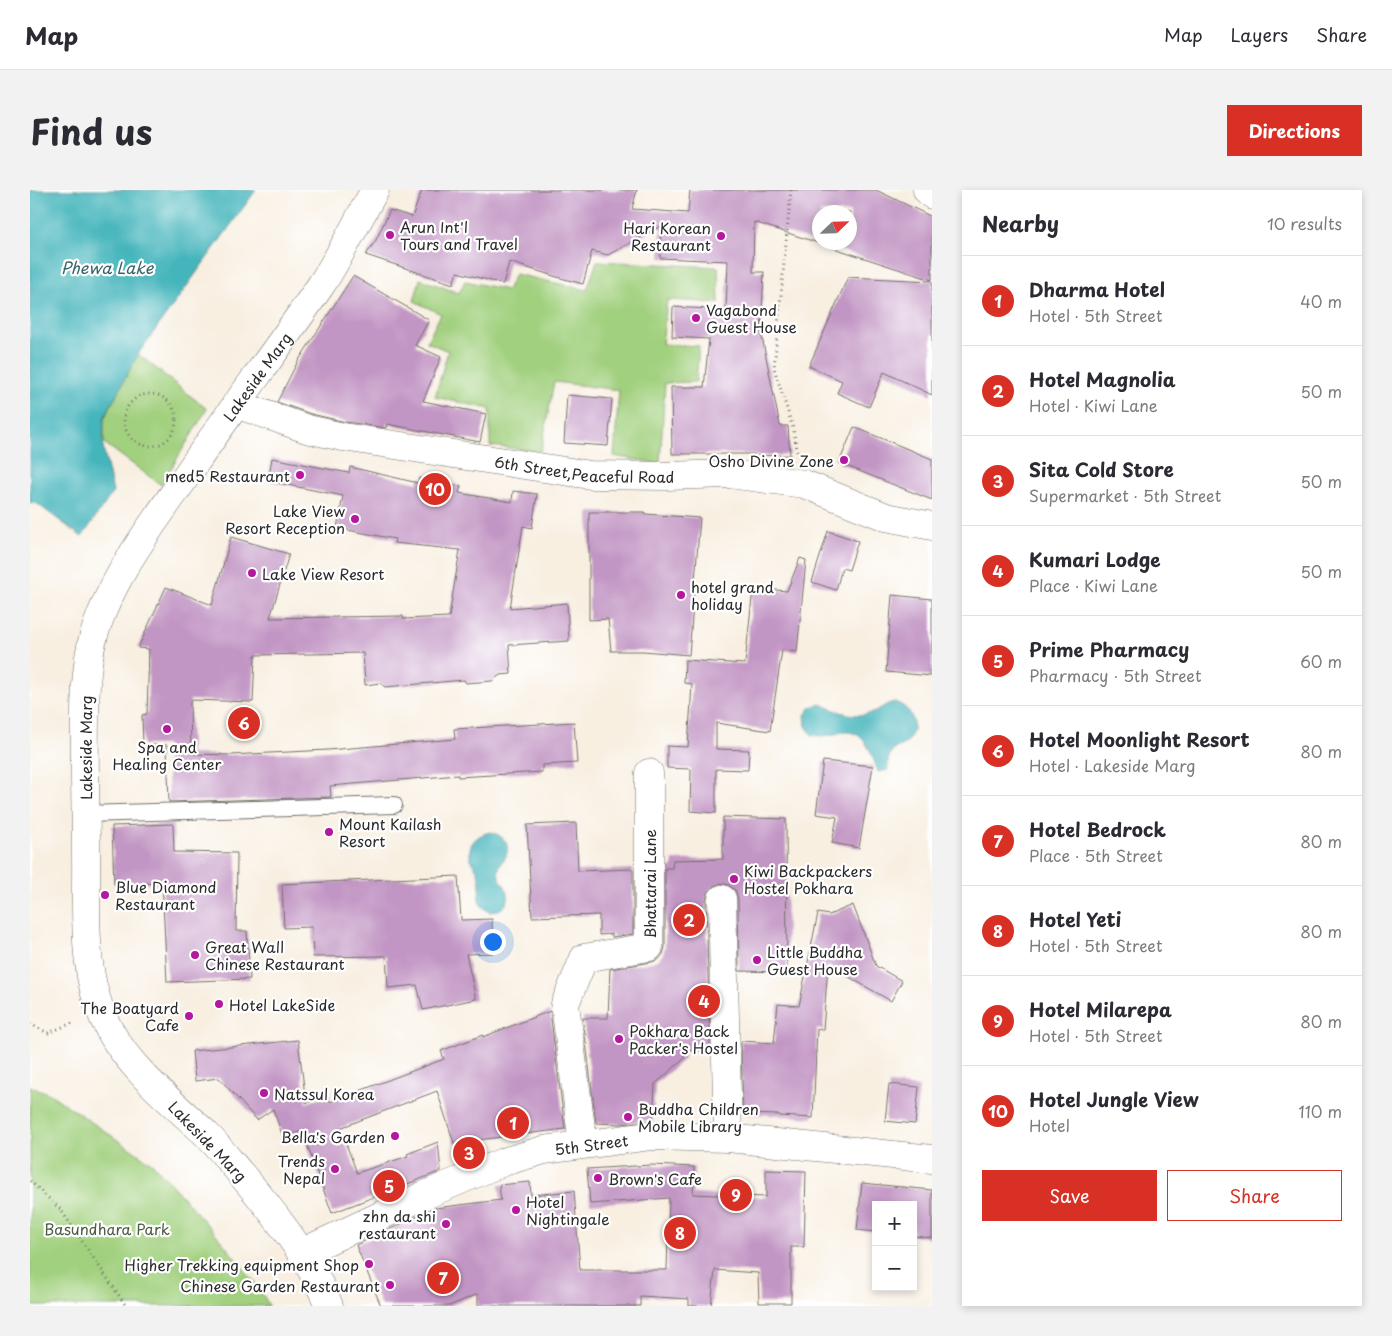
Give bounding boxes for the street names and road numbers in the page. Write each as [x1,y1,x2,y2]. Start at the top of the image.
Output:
street label: Lakeside Marg [217,327,296,426]
street label: 6th Street,Peaceful Road [493,449,675,488]
street label: Lakeside Marg [73,695,97,800]
street label: Bhattarai Lane [638,829,661,939]
street label: Lakeside Marg [163,1095,253,1187]
street label: 5th Street [553,1128,629,1160]

